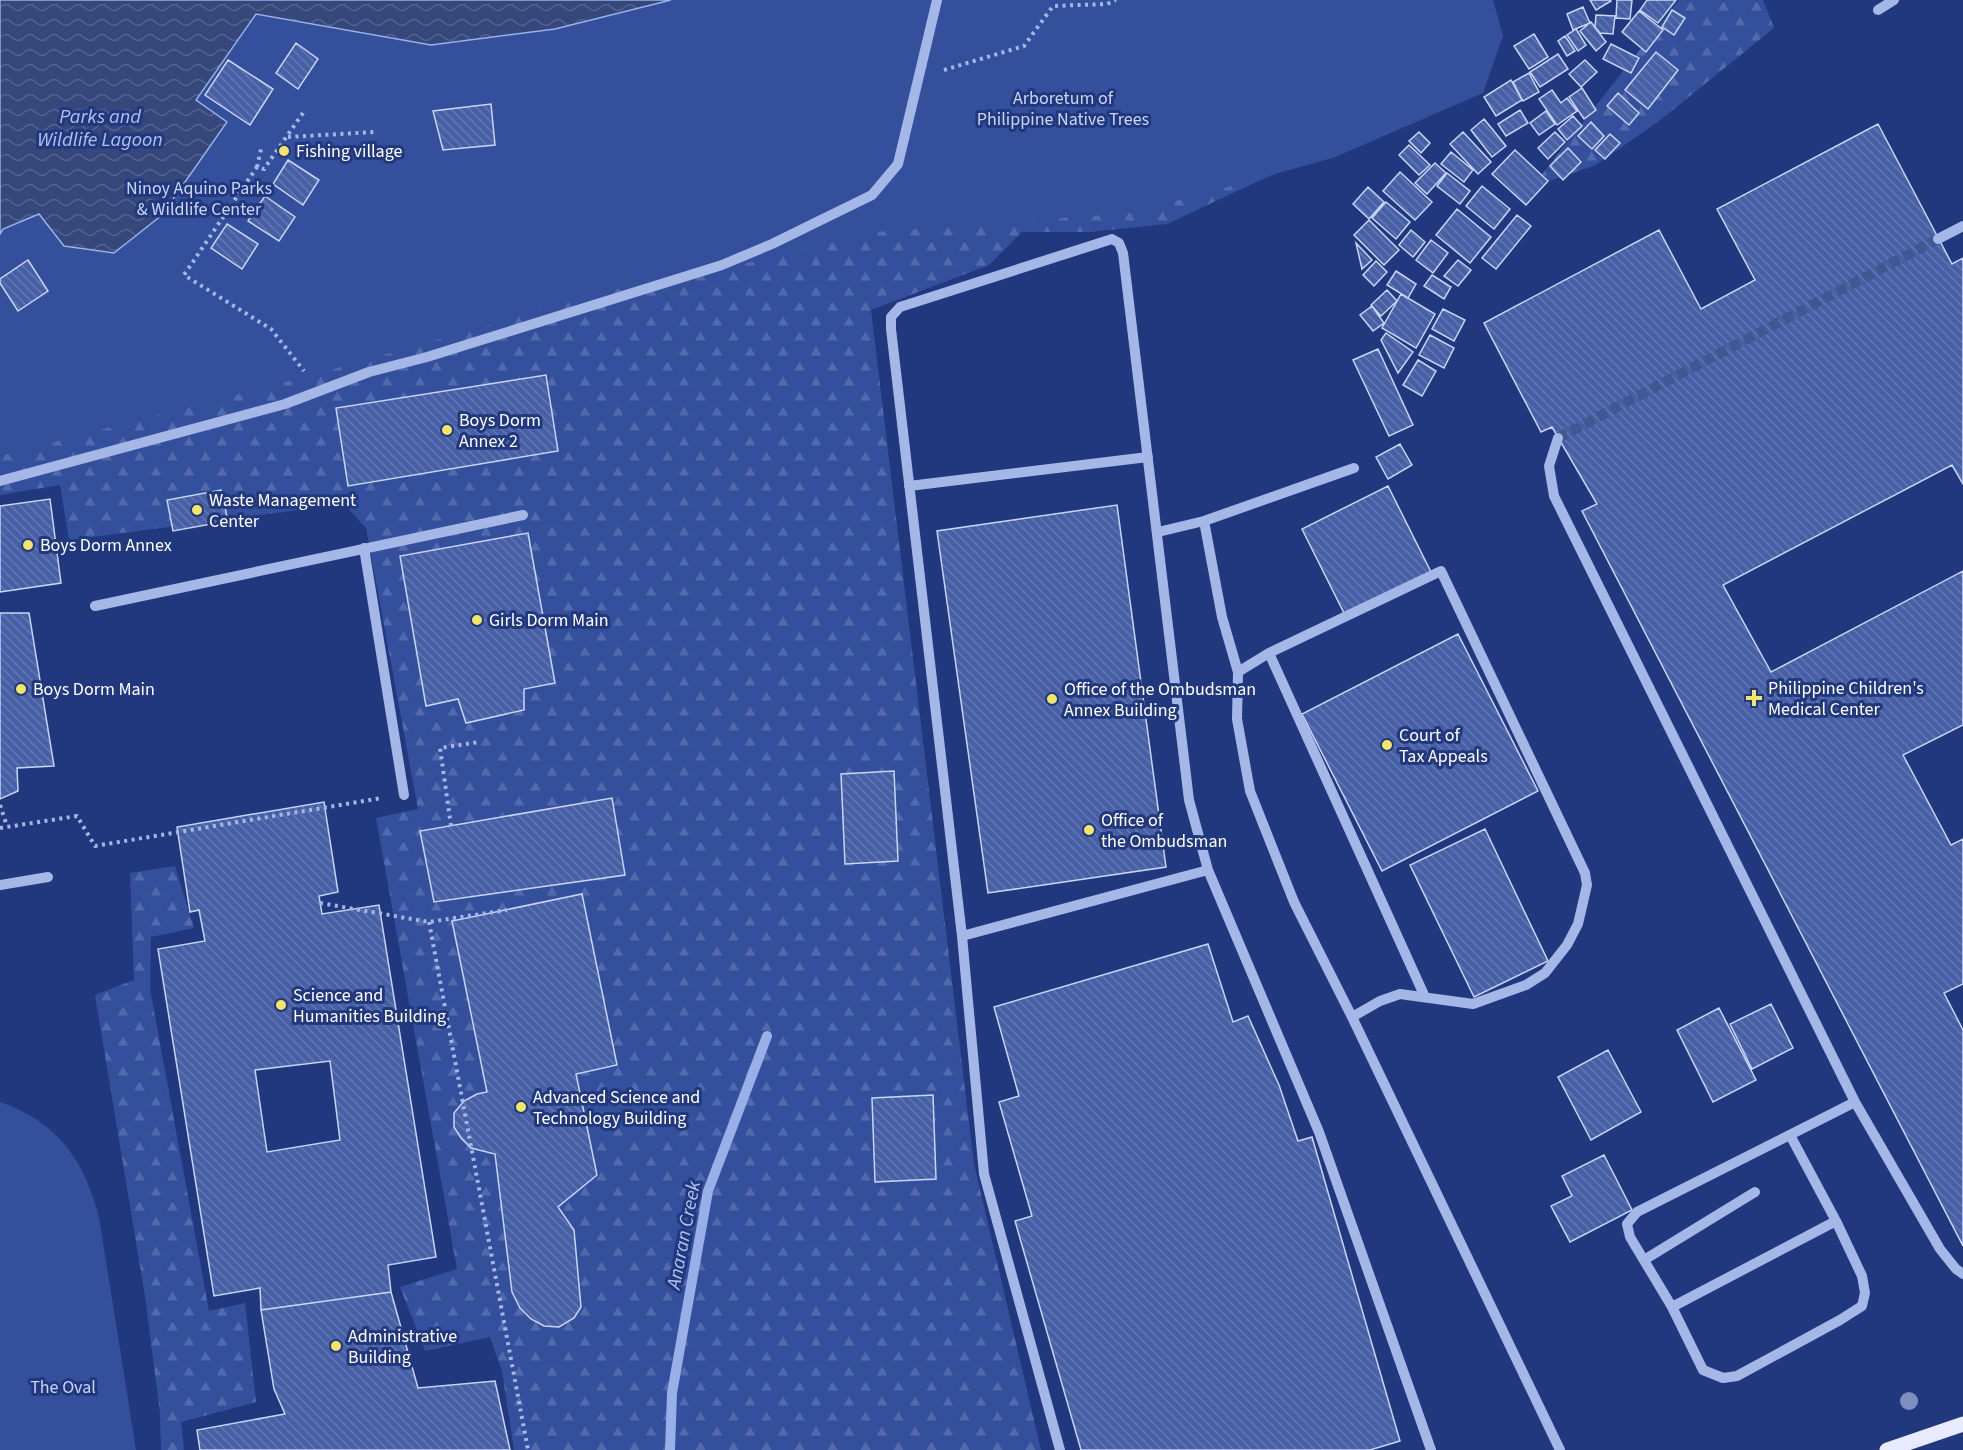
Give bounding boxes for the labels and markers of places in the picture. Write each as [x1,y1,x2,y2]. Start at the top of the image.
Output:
place label: Fishing village [296,139,403,164]
marker: Fishing village [277,144,291,158]
place label: Boys Dorm Annex 2 [459,408,541,454]
marker: Boys Dorm Annex 2 [440,423,454,437]
place label: Waste Management Center [209,488,356,534]
marker: Waste Management Center [190,503,204,517]
place label: Boys Dorm Annex [40,533,172,558]
marker: Boys Dorm Annex [21,538,35,552]
place label: Girls Dorm Main [489,608,609,633]
marker: Girls Dorm Main [470,613,484,627]
place label: Philippine Children's Medical Center [1768,676,1924,722]
place label: Boys Dorm Main [33,677,155,702]
place label: Office of the Ombudsman Annex Building [1064,677,1256,723]
marker: Boys Dorm Main [14,682,28,696]
marker: Philippine Children's Medical Center [1745,689,1763,707]
marker: Office of the Ombudsman Annex Building [1045,692,1059,706]
place label: Court of Tax Appeals [1399,723,1488,769]
marker: Court of Tax Appeals [1380,738,1394,752]
place label: Office of the Ombudsman [1101,808,1227,854]
marker: Office of the Ombudsman [1082,823,1096,837]
place label: Science and Humanities Building [293,983,446,1029]
marker: Science and Humanities Building [274,998,288,1012]
place label: Advanced Science and Technology Building [533,1085,700,1131]
marker: Advanced Science and Technology Building [514,1100,528,1114]
place label: Administrative Building [348,1324,457,1370]
marker: Administrative Building [329,1339,343,1353]

